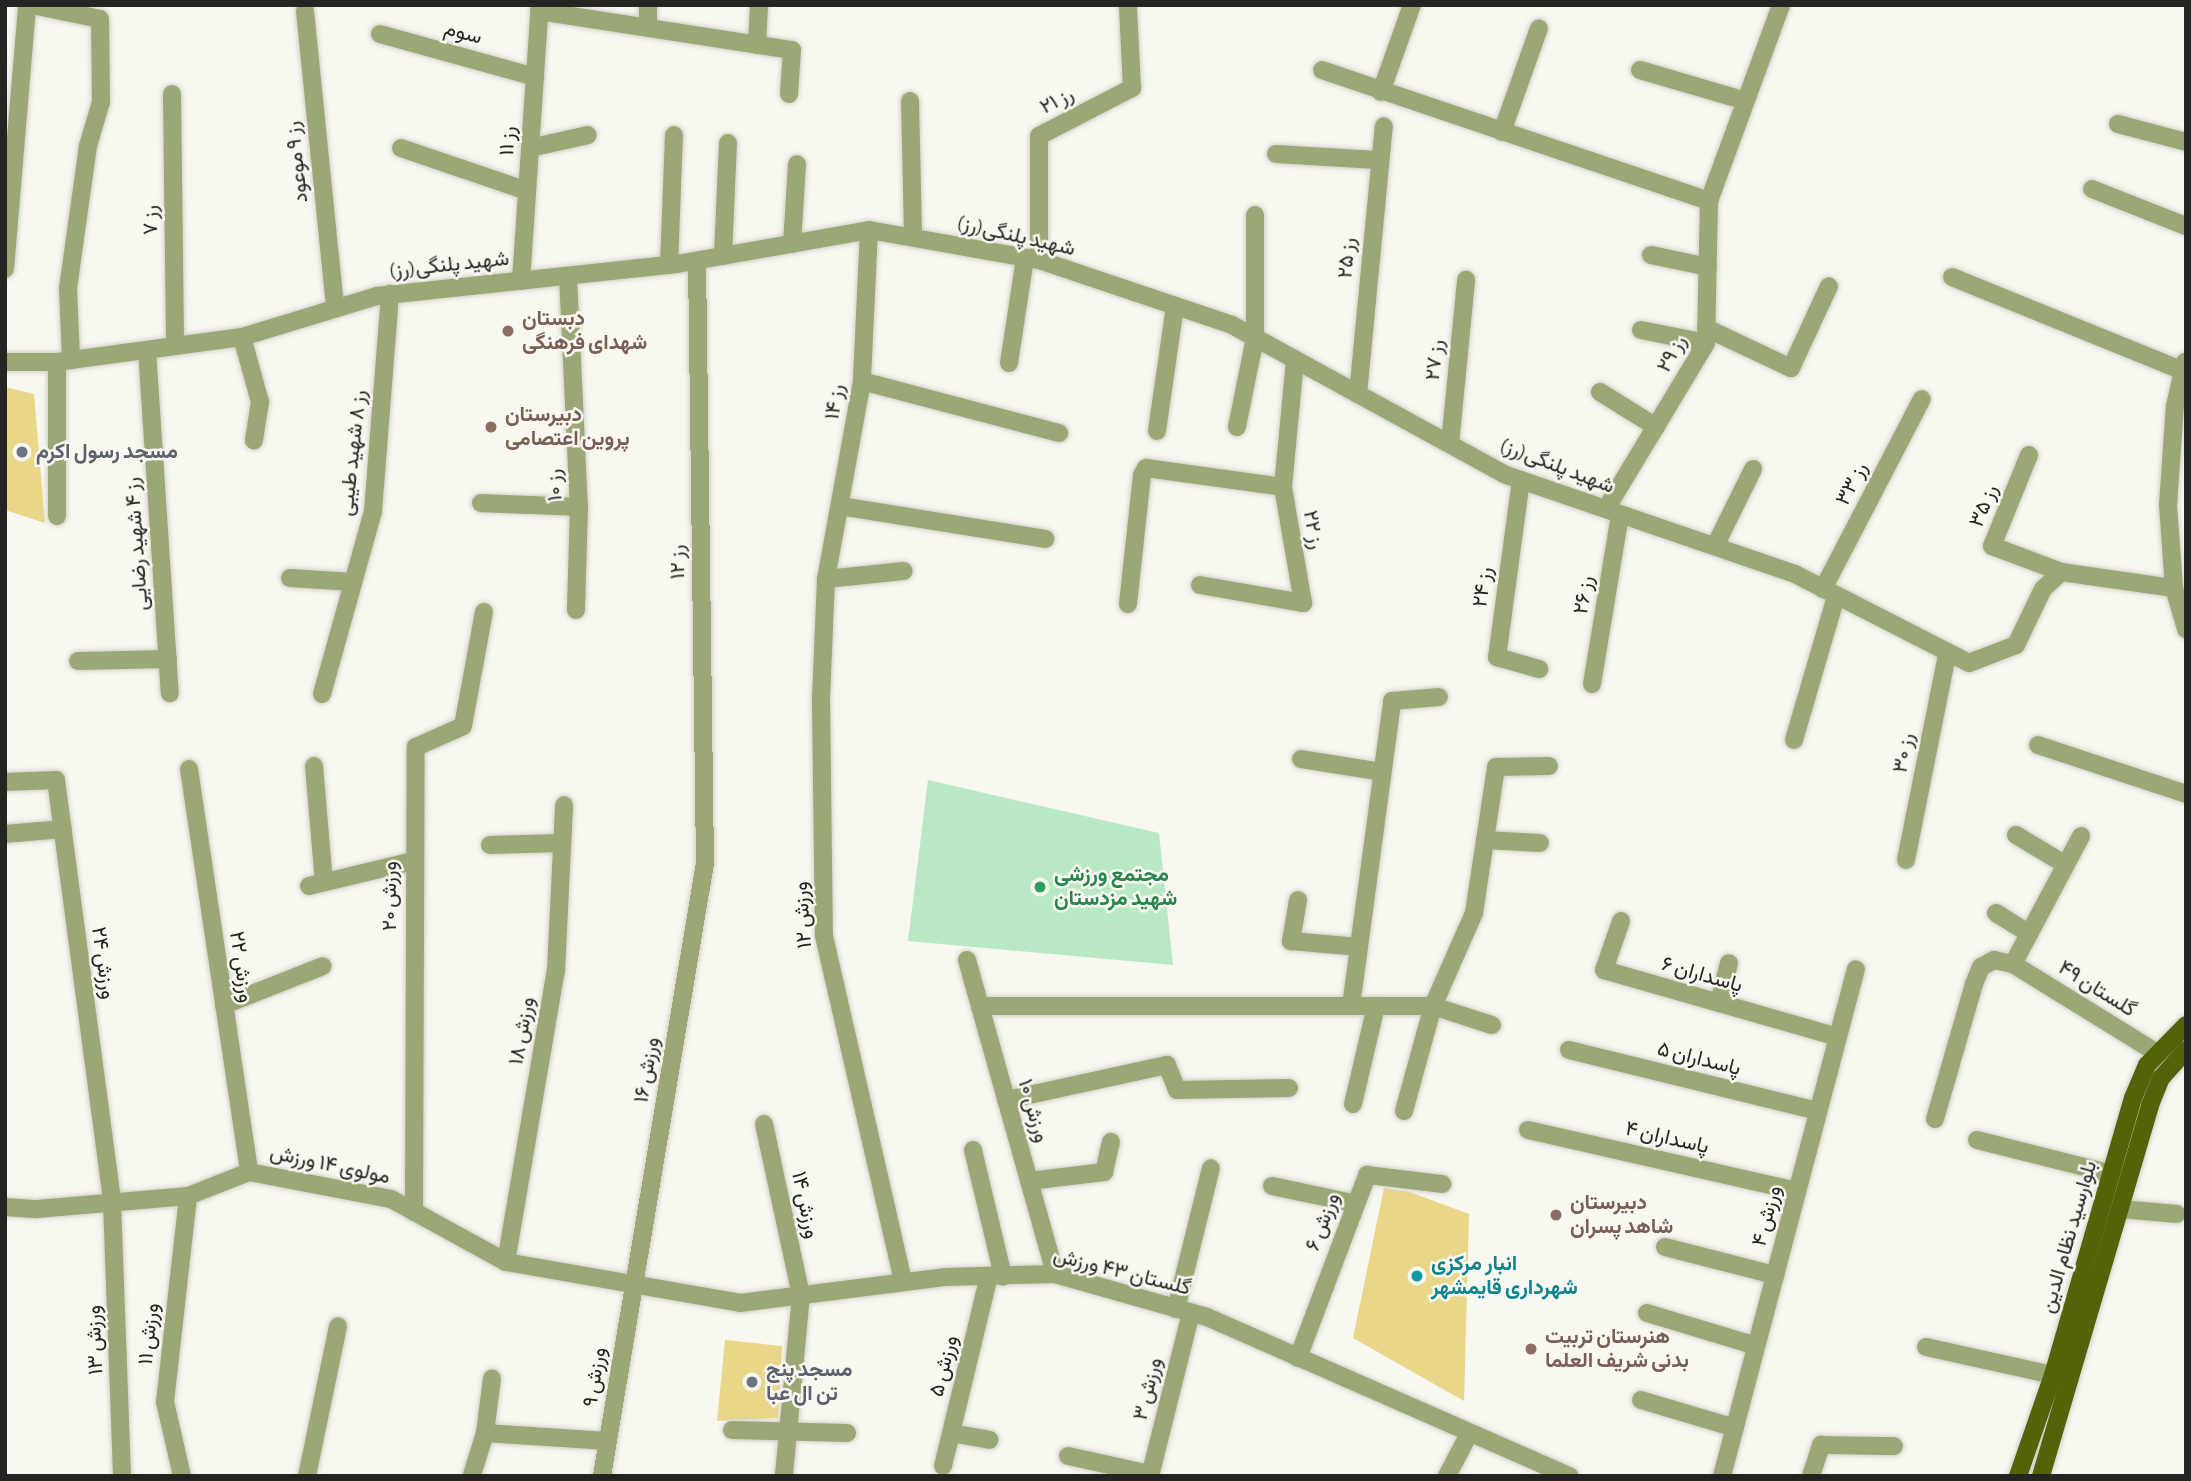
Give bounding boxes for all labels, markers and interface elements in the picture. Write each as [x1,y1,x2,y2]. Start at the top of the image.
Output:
street label: سوم [441,16,485,50]
street label: رز ۲۱ [1036,82,1078,120]
street label: رز ۹ موعود [280,120,314,204]
street label: رز ۱۱ [494,125,522,157]
street label: رز ۷ [138,205,164,235]
street label: شهید پلنگی(رز) [954,210,1078,262]
street label: رز ۲۵ [1333,237,1361,279]
street label: شهید پلنگی(رز) [388,246,510,284]
place label: دبستان شهدای فرهنگی [522,306,647,356]
marker: دبستان شهدای فرهنگی [500,323,516,339]
street label: رز ۲۹ [1652,331,1692,377]
street label: رز ۲۷ [1420,338,1450,382]
street label: رز ۱۴ [820,382,850,422]
street label: رز ۸ شهید طیبی [334,389,372,517]
place label: دبیرستان پروین اعتصامی [505,402,630,452]
marker: دبیرستان پروین اعتصامی [483,419,499,435]
street label: شهید پلنگی(رز) [1496,433,1618,499]
place label: مسجد رسول اکرم [36,439,178,465]
marker: مسجد رسول اکرم [14,444,30,460]
street label: رز ۳۳ [1831,458,1873,510]
street label: رز ۱۰ [542,468,568,502]
street label: رز ۴ شهید رضایی [120,476,154,612]
street label: رز ۳۵ [1964,481,2004,531]
street label: رز ۲۲ [1297,508,1329,552]
street label: رز ۱۲ [665,544,691,580]
street label: رز ۲۴ [1468,565,1498,609]
street label: رز ۲۶ [1569,574,1599,616]
street label: رز ۳۰ [1888,731,1920,775]
street label: ورزش ۲۰ [377,861,403,931]
place label: مجتمع ورزشی شهید مزدستان [1054,862,1177,912]
marker: مجتمع ورزشی شهید مزدستان [1032,879,1048,895]
street label: ورزش ۱۲ [788,881,818,949]
street label: ورزش ۲۴ [85,925,121,1001]
street label: ورزش ۲۲ [224,930,258,1004]
street label: پاسداران ۶ [1659,951,1745,999]
street label: گلستان ۴۹ [2053,955,2141,1023]
street label: ورزش ۱۸ [504,995,540,1067]
street label: ورزش ۱۶ [629,1035,665,1105]
street label: پاسداران ۵ [1655,1036,1743,1082]
street label: ورزش ۱۰ [1012,1076,1054,1146]
street label: پاسداران ۴ [1623,1116,1711,1160]
street label: مولوی ۱۴ ورزش [268,1140,392,1190]
street label: بلوارسید نظام الدین [2035,1158,2103,1316]
street label: ورزش ۱۴ [786,1169,824,1241]
street label: ورزش ۴ [1747,1183,1787,1249]
street label: ورزش ۶ [1300,1189,1346,1255]
place label: دبیرستان شاهد پسران [1570,1190,1673,1240]
marker: دبیرستان شاهد پسران [1548,1207,1564,1223]
street label: گلستان ۴۳ ورزش [1051,1243,1193,1301]
place label: انبار مرکزی شهرداری قایمشهر [1431,1251,1578,1301]
marker: انبار مرکزی شهرداری قایمشهر [1409,1268,1425,1284]
street label: ورزش ۱۱ [133,1302,165,1366]
street label: ورزش ۱۳ [81,1305,109,1375]
place label: هنرستان تربیت بدنی شریف العلما [1545,1324,1689,1374]
street label: ورزش ۵ [924,1333,964,1399]
marker: هنرستان تربیت بدنی شریف العلما [1523,1341,1539,1357]
street label: ورزش ۹ [578,1345,612,1409]
street label: ورزش ۳ [1128,1355,1168,1423]
place label: مسجد پنج تن ال عبا [766,1357,852,1407]
marker: مسجد پنج تن ال عبا [744,1374,760,1390]

